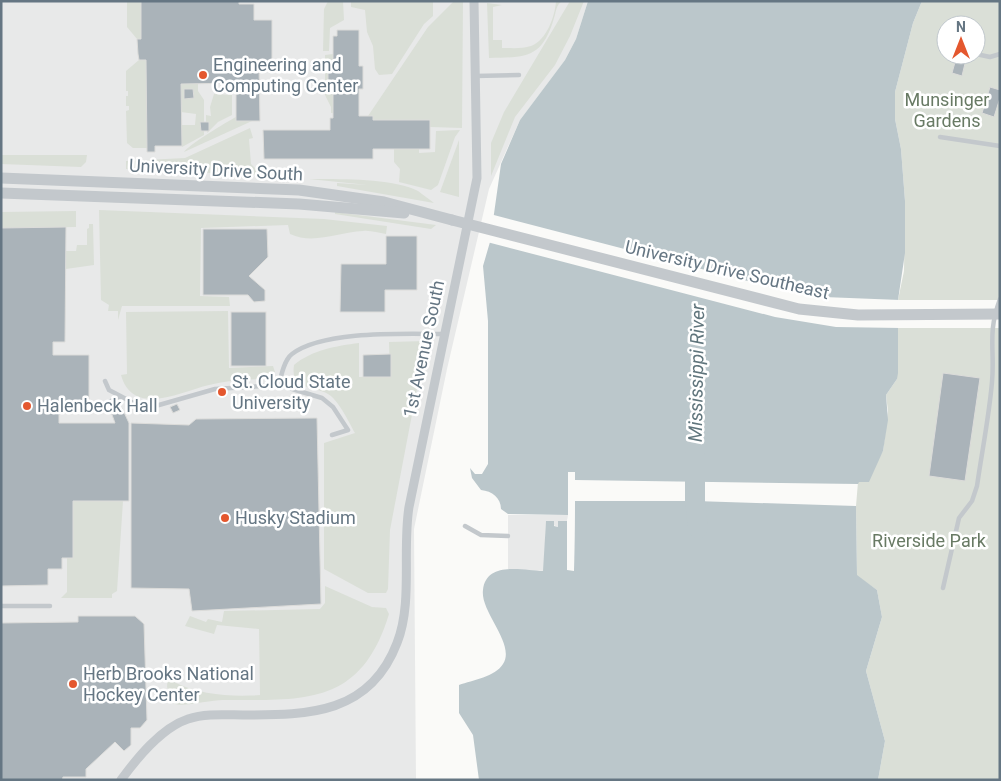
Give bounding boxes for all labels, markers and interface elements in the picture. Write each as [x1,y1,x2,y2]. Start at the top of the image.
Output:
north arrow [936,15,986,65]
text: N [956,19,966,35]
place label: Engineering and Computing Center [213,54,358,96]
marker: Engineering and Computing Center [197,69,209,81]
park label: Munsinger Gardens [905,89,989,131]
street label: University Drive South [128,154,304,185]
street label: University Drive Southeast [623,236,831,303]
street label: 1st Avenue South [399,278,448,419]
water label: Mississippi River [684,303,709,442]
place label: St. Cloud State University [232,371,351,413]
marker: St. Cloud State University [216,386,228,398]
place label: Halenbeck Hall [37,395,158,416]
marker: Halenbeck Hall [21,400,33,412]
place label: Husky Stadium [235,507,356,528]
marker: Husky Stadium [219,512,231,524]
park label: Riverside Park [872,530,987,551]
place label: Herb Brooks National Hockey Center [83,663,254,705]
marker: Herb Brooks National Hockey Center [67,678,79,690]

